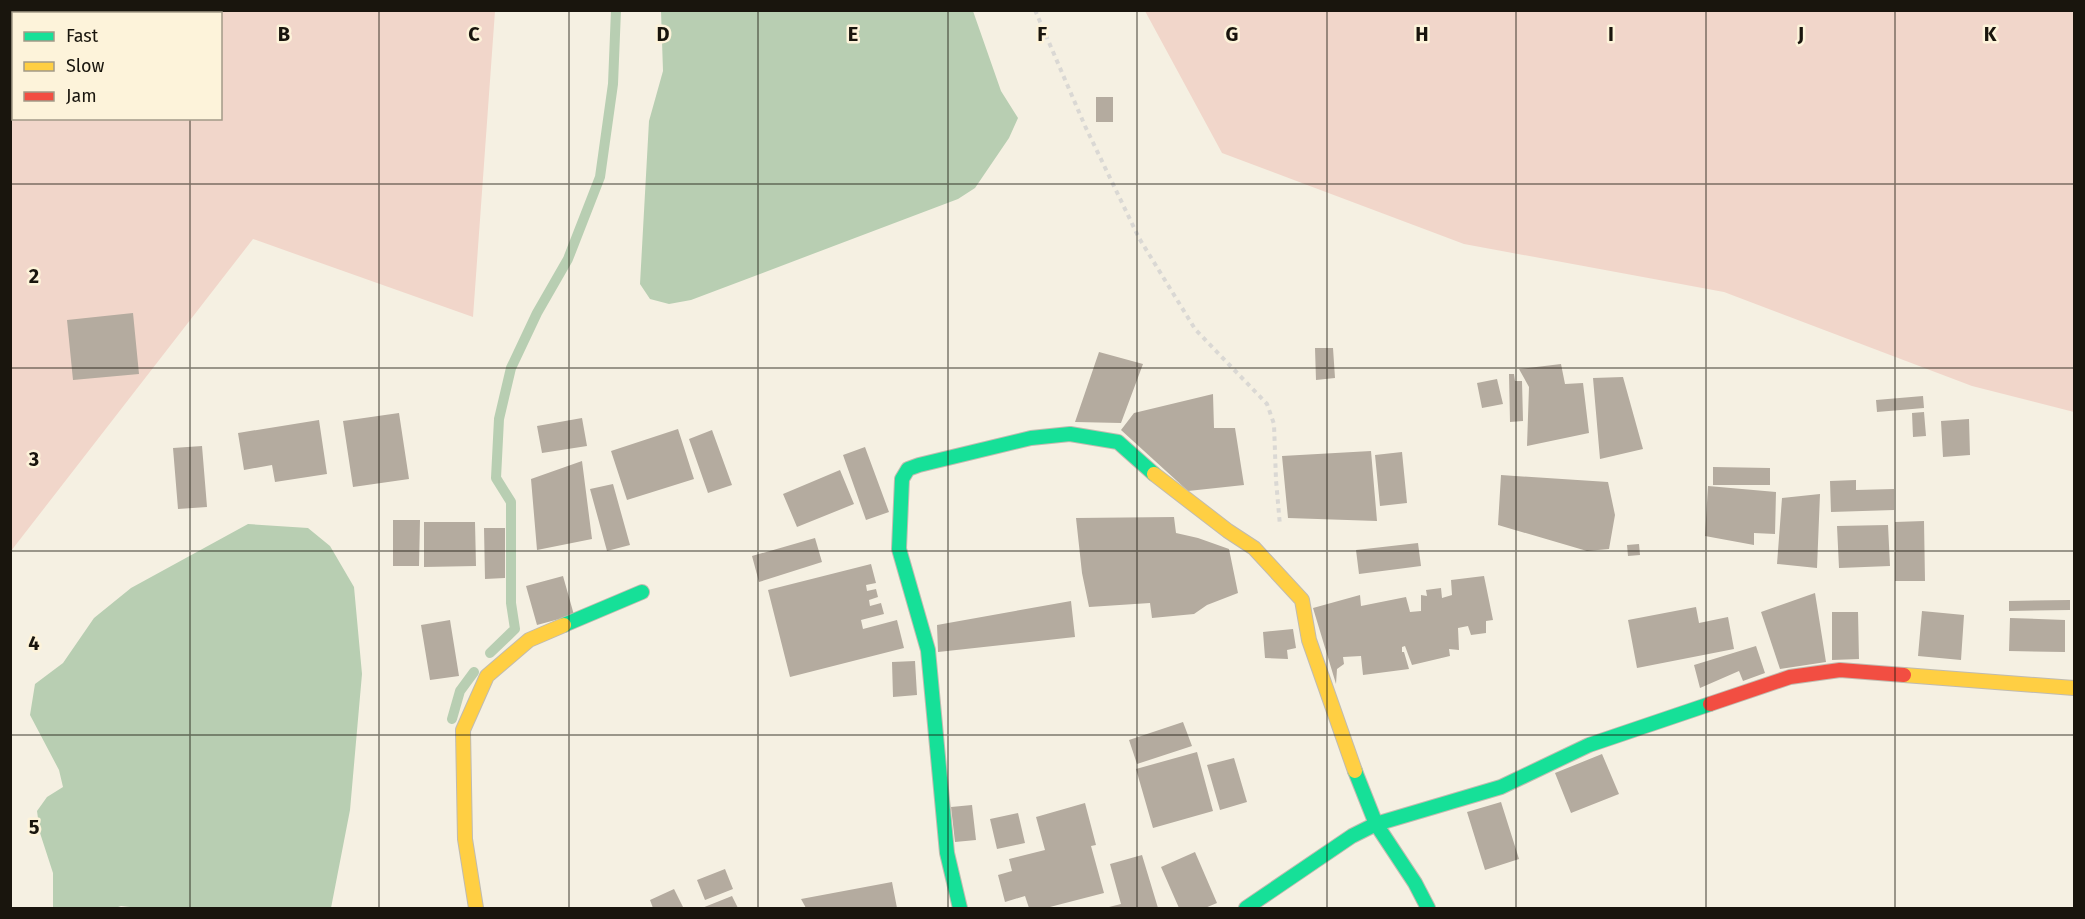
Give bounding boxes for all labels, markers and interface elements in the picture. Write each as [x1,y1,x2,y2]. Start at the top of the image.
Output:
legend [12,12,222,120]
text: B [278,22,290,46]
text: C [468,22,480,46]
text: D [656,22,670,46]
text: E [848,22,858,46]
text: F [1037,22,1047,46]
text: G [1226,22,1238,46]
text: H [1415,22,1429,46]
text: I [1608,22,1614,46]
text: J [1797,22,1804,46]
text: K [1984,22,1997,46]
text: Fast [66,25,99,47]
text: Slow [66,55,105,77]
text: Jam [66,85,97,107]
text: 2 [29,264,39,288]
text: 3 [28,447,39,471]
text: 4 [28,631,40,655]
text: 5 [29,815,40,839]

